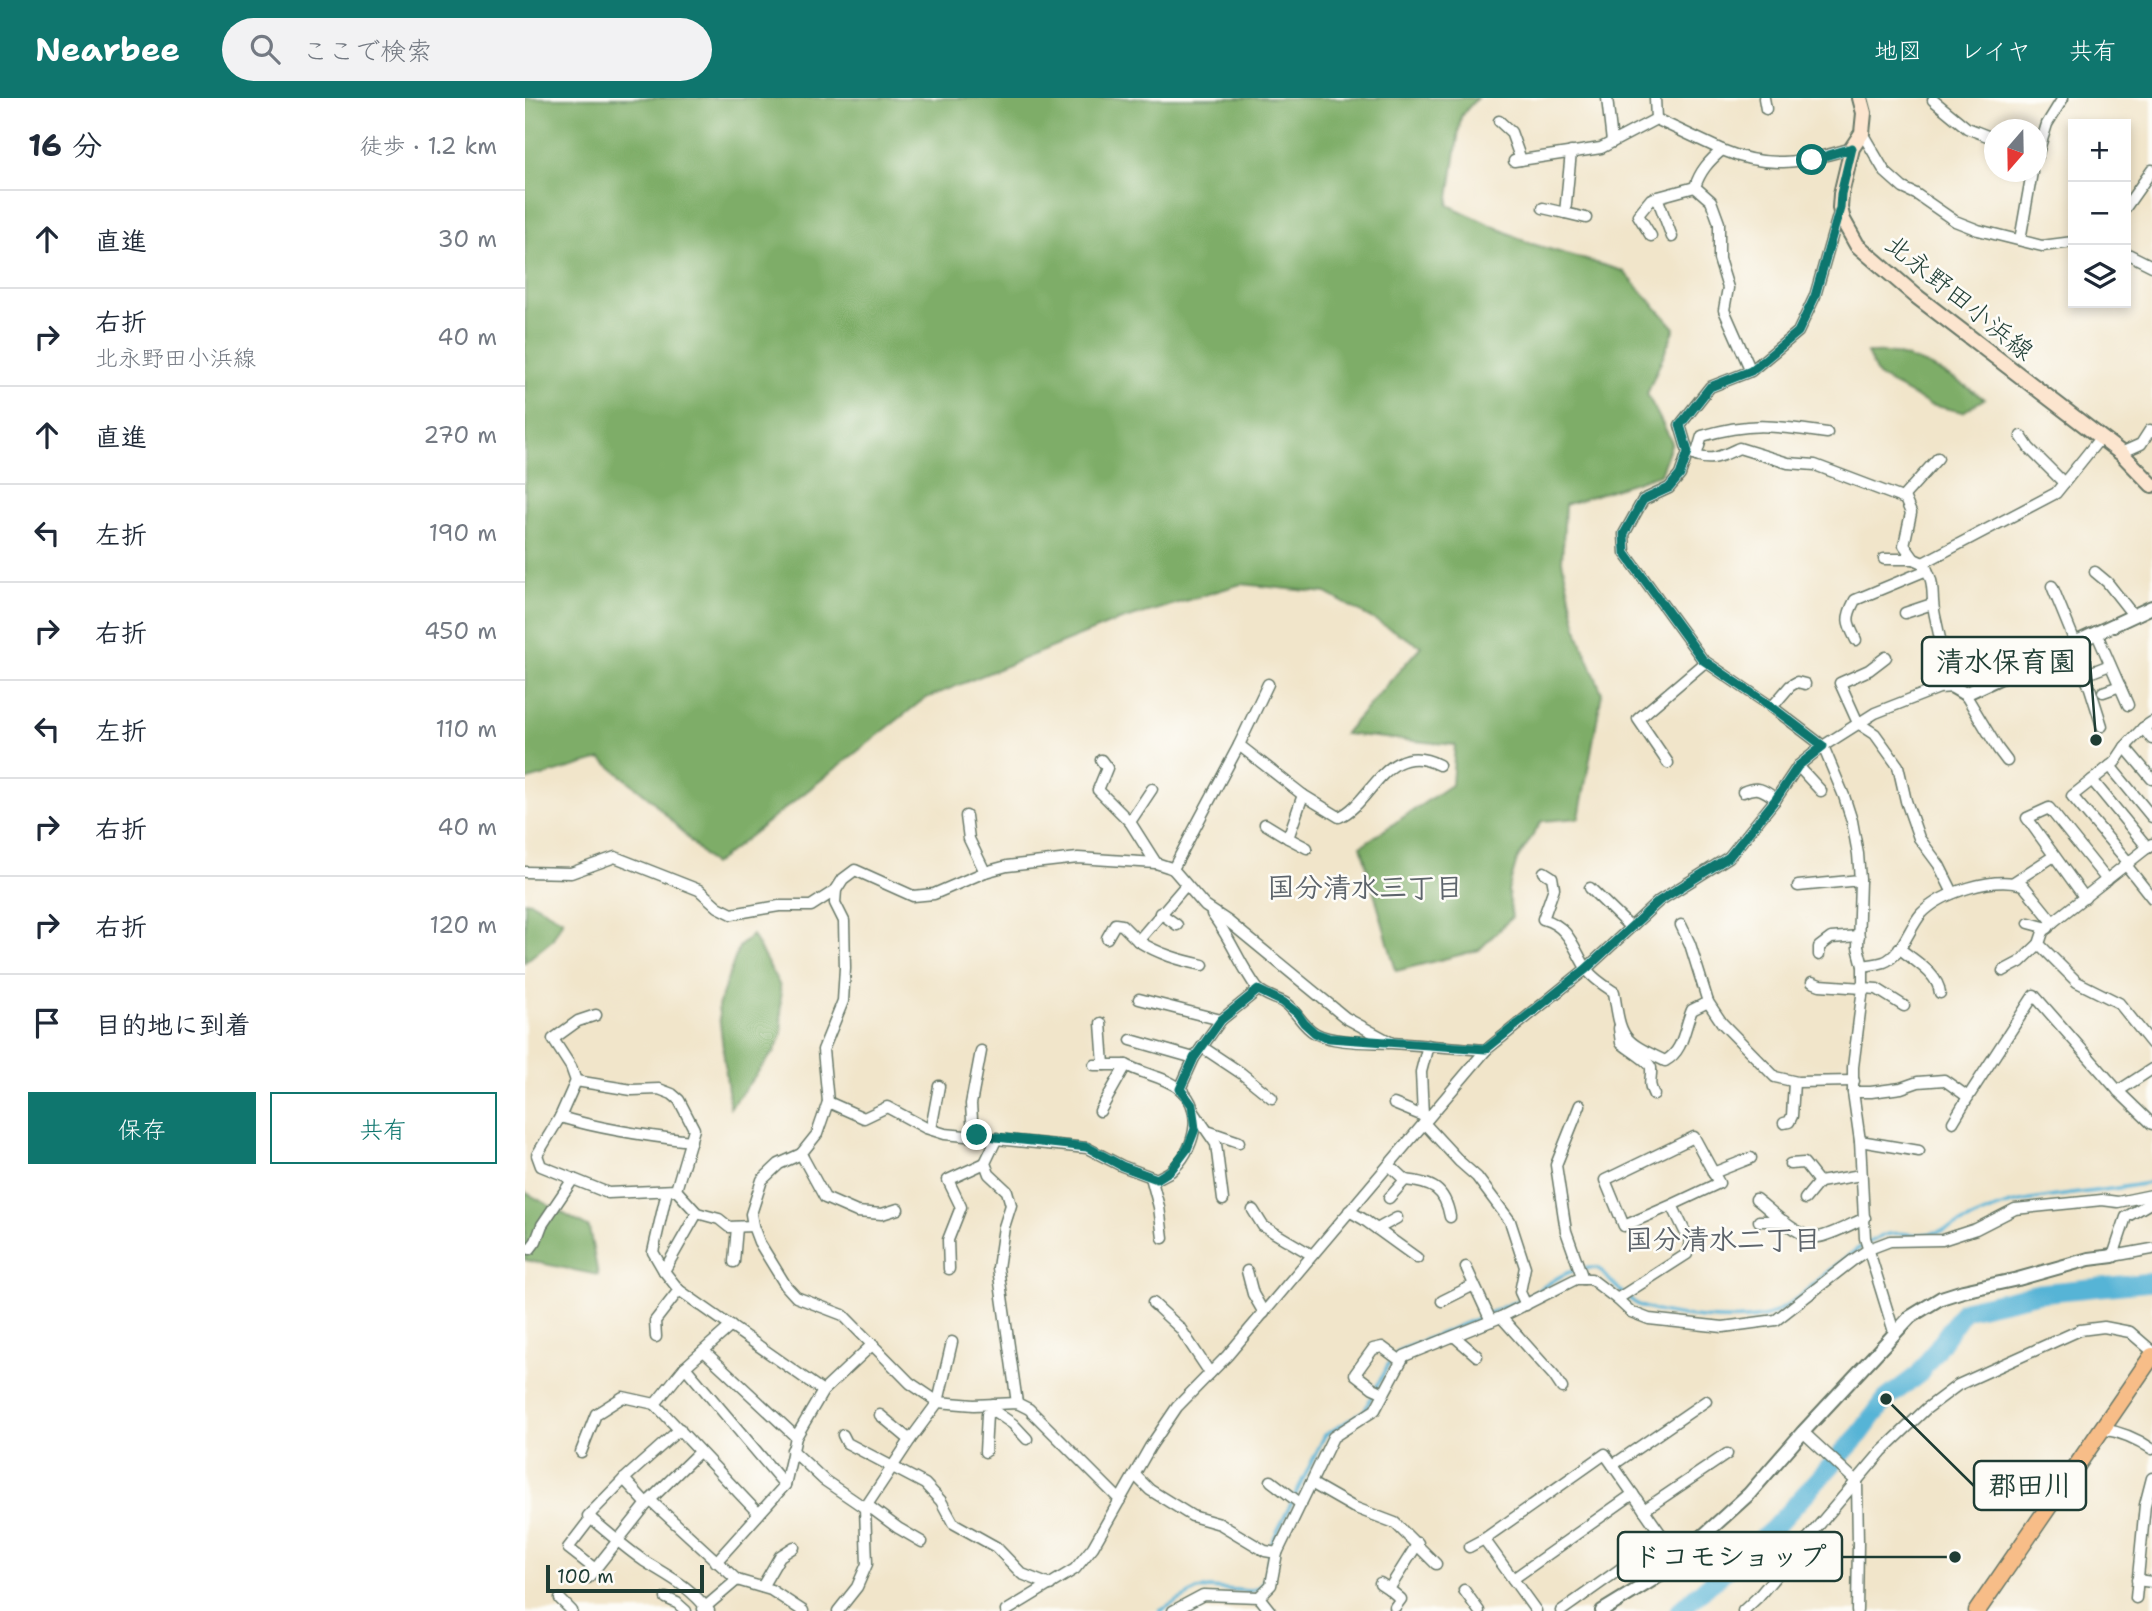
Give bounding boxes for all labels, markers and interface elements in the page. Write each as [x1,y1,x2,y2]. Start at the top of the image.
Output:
search box [222,18,712,81]
text: Nearbee [35,27,180,72]
icon: search [246,30,284,68]
text: ここで検索 [302,33,432,68]
text: 地図 [1874,35,1922,67]
text: レイヤ [1960,35,2031,67]
text: 共有 [2069,35,2117,67]
north arrow [1984,119,2047,182]
map controls [2068,119,2131,308]
button: + [2068,119,2131,182]
text: 16 分 [28,125,102,166]
text: 徒歩 · 1.2 km [359,131,497,161]
route start [1796,144,1827,175]
button: − [2068,182,2131,245]
icon: ahead [28,220,66,258]
text: 直進 [95,223,147,258]
text: 30 m [438,224,497,254]
street label: 北永野田小浜線 [1878,226,2042,368]
button: layers [2068,245,2131,308]
text: 右折 [95,304,147,339]
icon: right [28,318,66,356]
text: 40 m [437,322,497,352]
text: 北永野田小浜線 [95,343,256,373]
icon: ahead [28,416,66,454]
text: 直進 [95,419,147,454]
text: 270 m [423,420,497,450]
icon: left [28,514,66,552]
text: 左折 [95,517,147,552]
text: 190 m [429,518,497,548]
icon: right [28,612,66,650]
text: 右折 [95,615,147,650]
text: 450 m [424,616,497,646]
callout: 清水保育園 [1922,637,2090,686]
text: 清水保育園 [1936,642,2076,680]
icon: left [28,710,66,748]
text: 左折 [95,713,147,748]
text: 110 m [435,714,497,744]
icon: right [28,808,66,846]
text: 右折 [95,811,147,846]
text: 40 m [437,812,497,842]
district label: 国分清水三丁目 [1267,868,1463,906]
icon: right [28,906,66,944]
text: 右折 [95,909,147,944]
text: 120 m [429,910,497,940]
icon: arrive [28,1004,66,1042]
text: 目的地に到着 [95,1007,251,1042]
button: 保存 [28,1092,256,1164]
button: 共有 [270,1092,497,1164]
route end [961,1119,992,1150]
district label: 国分清水二丁目 [1625,1220,1821,1258]
callout: 郡田川 [1974,1461,2086,1510]
text: 郡田川 [1988,1466,2072,1504]
callout: ドコモショップ [1618,1532,1842,1581]
text: ドコモショップ [1633,1537,1827,1575]
scale bar [546,1562,703,1594]
text: 100 m [557,1564,614,1589]

